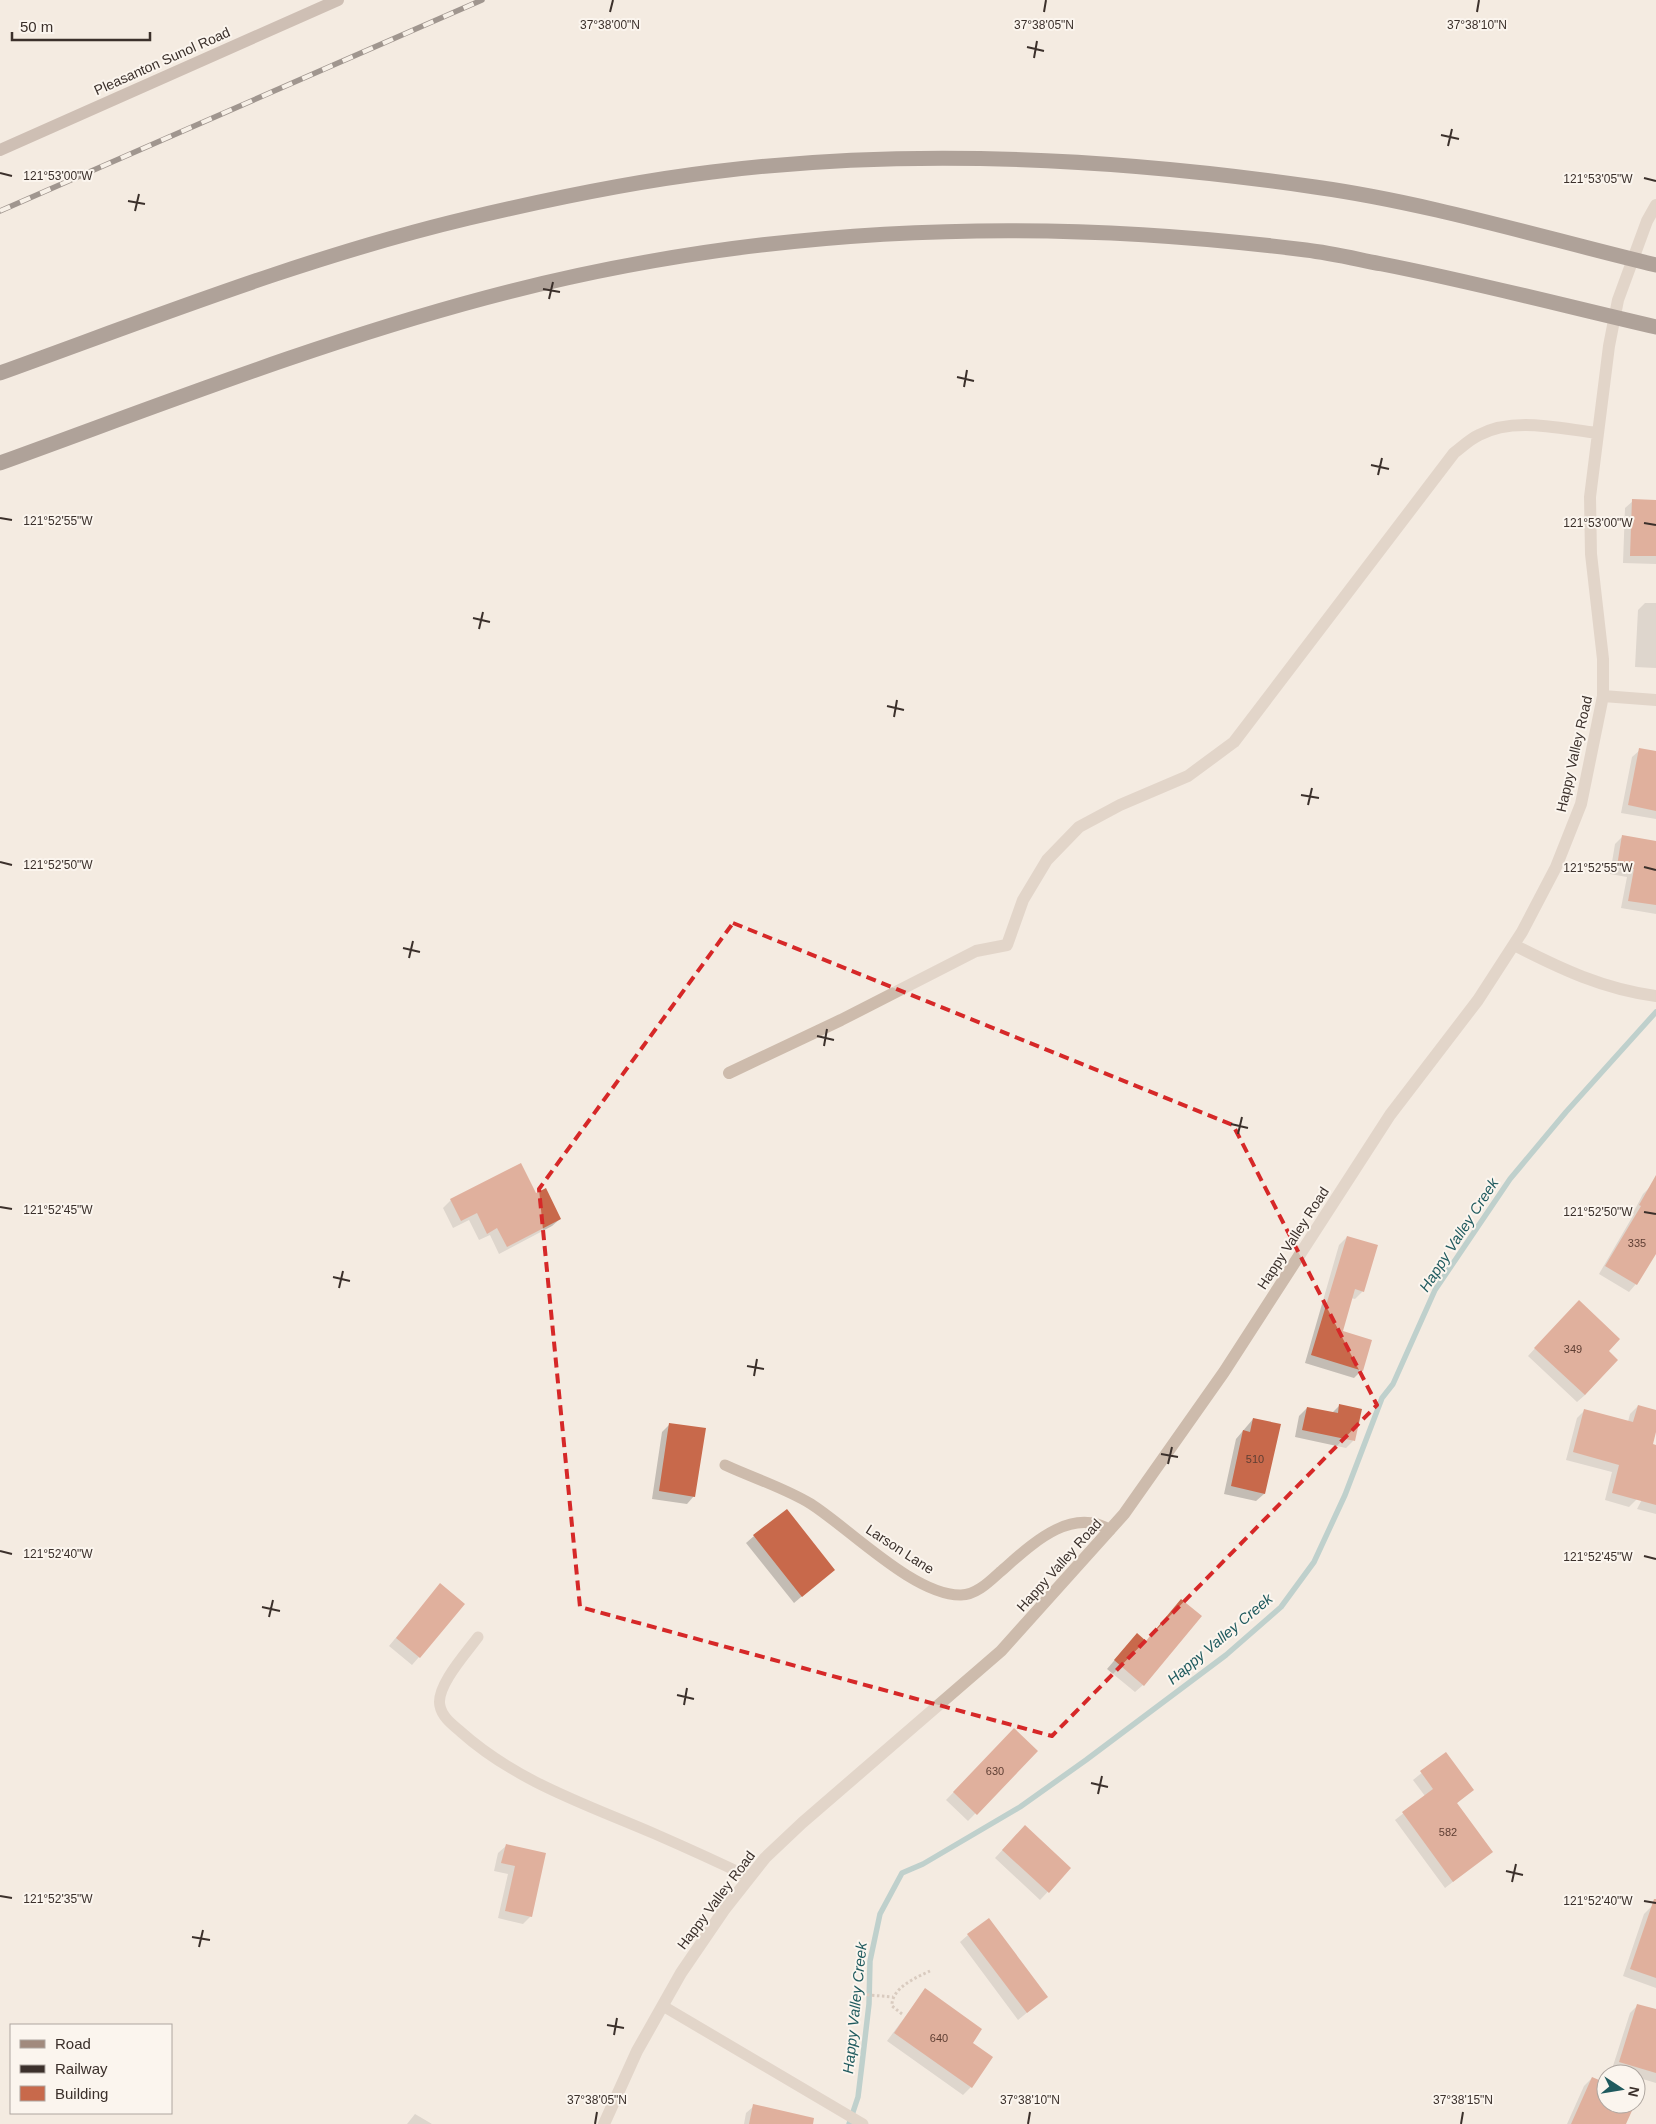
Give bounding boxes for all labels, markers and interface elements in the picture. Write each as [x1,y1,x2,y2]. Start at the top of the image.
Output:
scale bar [12,10,150,42]
text: 50 m [20,18,53,35]
text: 37°38'00"N [580,18,640,32]
text: 37°38'05"N [1014,18,1074,32]
text: 37°38'10"N [1447,18,1507,32]
street label: Pleasanton Sunol Road [92,24,232,98]
text: 121°53'00"W [23,169,93,183]
text: 121°53'05"W [1563,172,1633,186]
text: 121°52'55"W [23,514,93,528]
text: 121°53'00"W [1563,516,1633,530]
street label: Happy Valley Road [1553,694,1595,814]
text: 121°52'50"W [23,858,93,872]
text: 121°52'55"W [1563,861,1633,875]
water label: Happy Valley Creek [1416,1173,1502,1295]
street label: Happy Valley Road [1254,1184,1332,1292]
text: 121°52'45"W [23,1203,93,1217]
text: 121°52'50"W [1563,1205,1633,1219]
house number: 335 [1628,1237,1646,1249]
house number: 349 [1564,1343,1582,1355]
house number: 510 [1246,1453,1264,1465]
street label: Happy Valley Road [1013,1515,1105,1615]
street label: Larson Lane [863,1521,937,1577]
text: 121°52'40"W [23,1547,93,1561]
text: 121°52'45"W [1563,1550,1633,1564]
water label: Happy Valley Creek [1164,1589,1277,1688]
house number: 630 [986,1765,1004,1777]
house number: 582 [1439,1826,1457,1838]
street label: Happy Valley Road [674,1848,758,1952]
text: 121°52'35"W [23,1892,93,1906]
text: 121°52'40"W [1563,1894,1633,1908]
water label: Happy Valley Creek [839,1940,870,2074]
legend [10,2024,172,2114]
house number: 640 [930,2032,948,2044]
text: Road [55,2035,91,2052]
text: Railway [55,2060,108,2077]
north arrow [1596,2064,1646,2114]
text: Building [55,2085,108,2102]
text: N [1625,2085,1643,2098]
text: 37°38'05"N [567,2093,627,2107]
text: 37°38'10"N [1000,2093,1060,2107]
text: 37°38'15"N [1433,2093,1493,2107]

